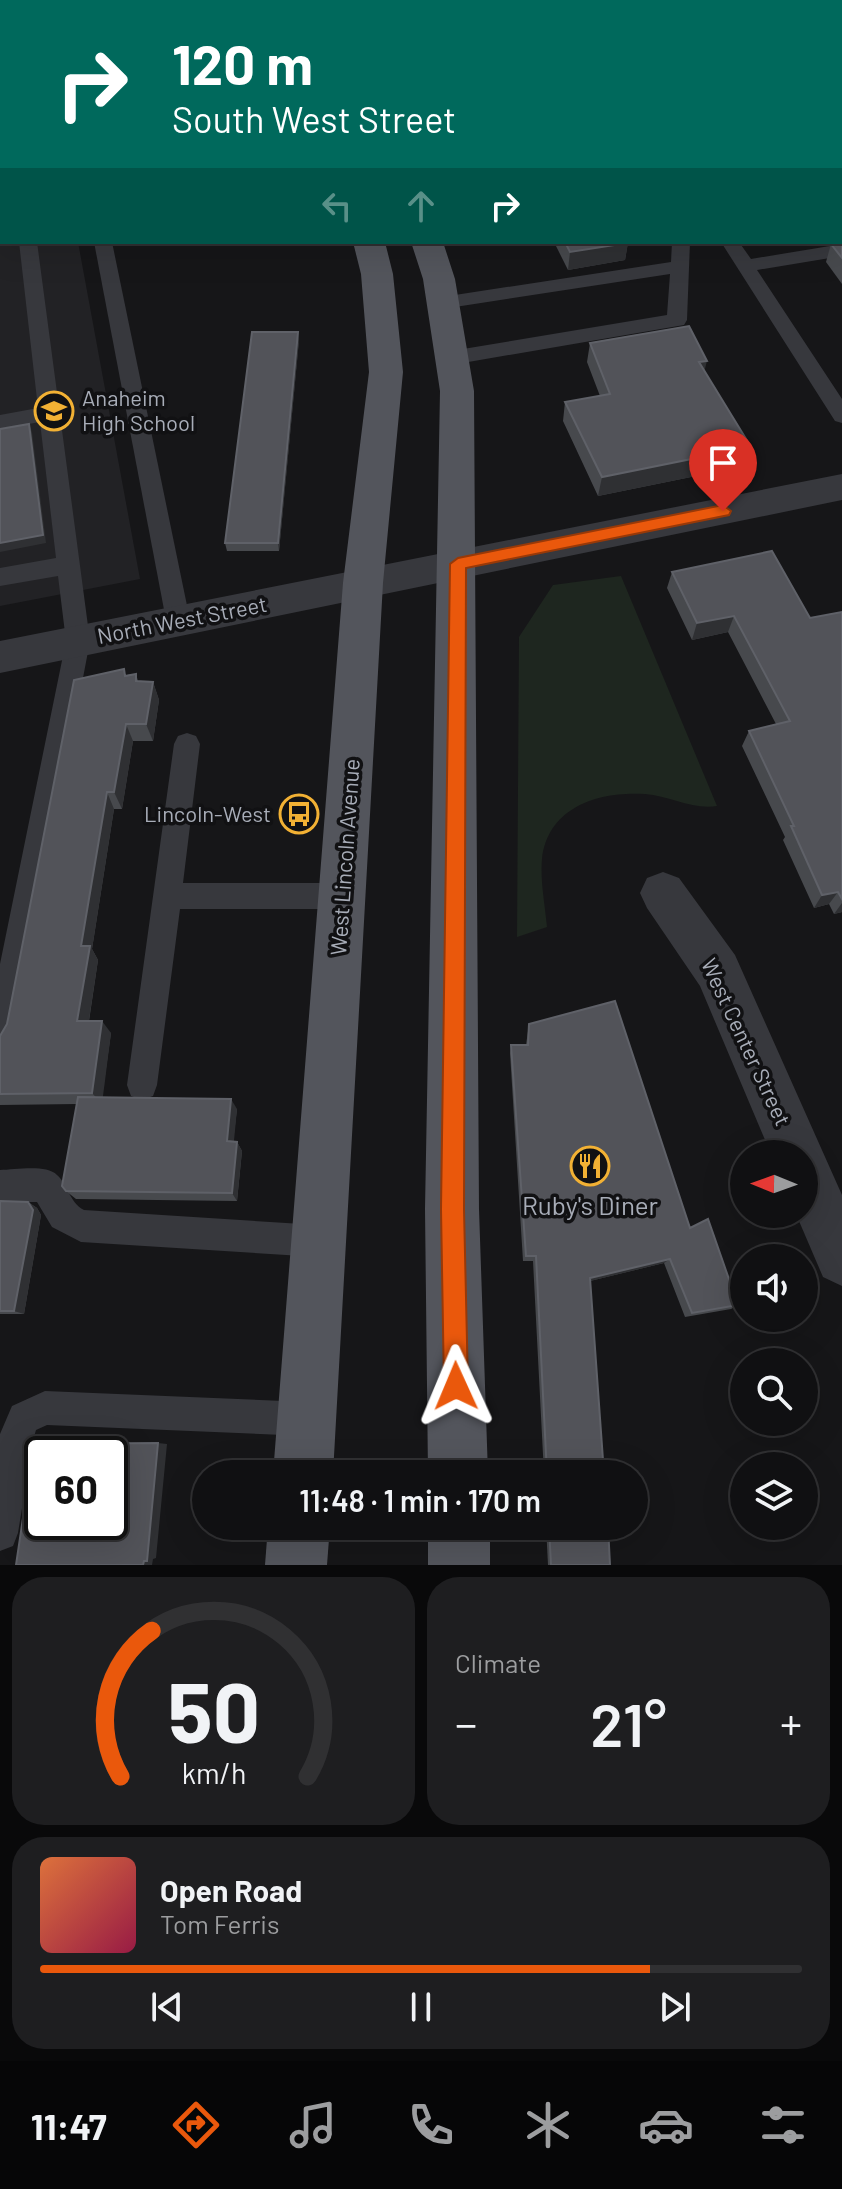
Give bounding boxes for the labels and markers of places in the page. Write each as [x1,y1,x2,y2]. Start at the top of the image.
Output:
place label: Anaheim High School [82,384,195,435]
school or university icon: Anaheim High School [33,390,75,432]
pin [689,429,757,511]
bus stop icon: Lincoln-West [278,793,320,835]
place label: Lincoln-West [144,800,271,826]
restaurant icon: Ruby's Diner [569,1145,611,1187]
place label: Ruby's Diner [522,1189,659,1220]

